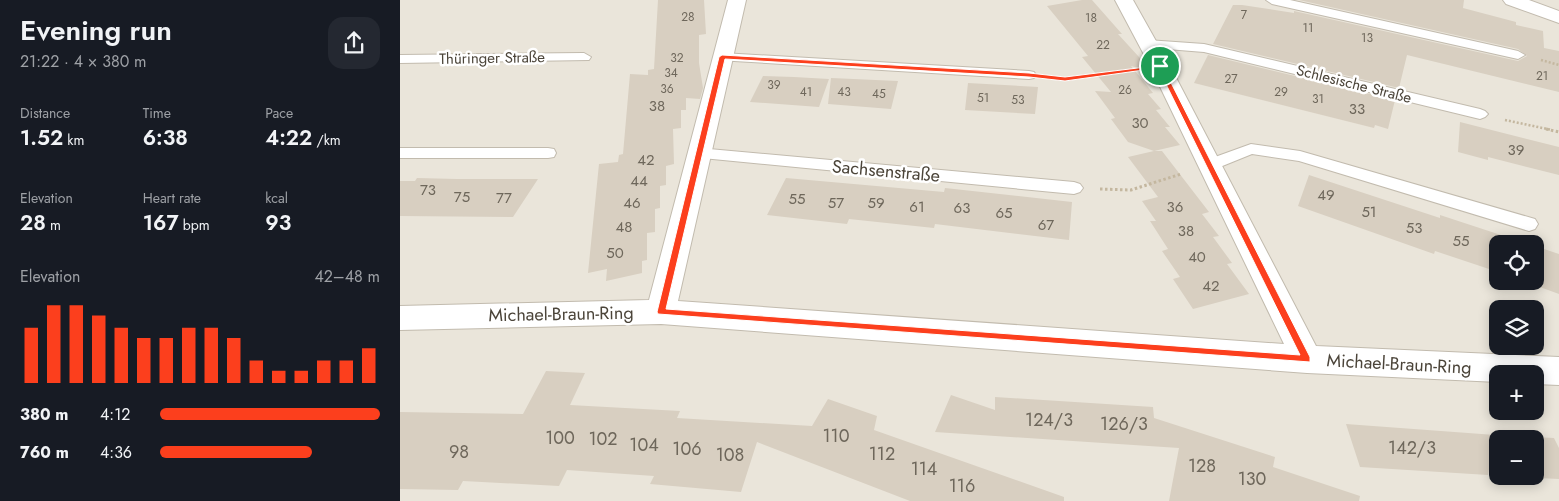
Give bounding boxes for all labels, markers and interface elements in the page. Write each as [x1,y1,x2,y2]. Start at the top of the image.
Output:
house number: 7 [1241,6,1248,24]
house number: 28 [681,8,695,26]
house number: 18 [1085,9,1097,27]
text: Evening run [20,10,172,51]
button: share [328,17,380,69]
house number: 11 [1303,19,1313,37]
house number: 13 [1361,29,1373,47]
house number: 22 [1096,36,1110,54]
pin [1139,45,1181,87]
street label: Thüringer Straße [439,46,545,70]
house number: 32 [670,49,684,67]
text: 21:22 · 4 × 380 m [20,50,147,73]
icon: arrive [1146,52,1174,80]
street label: Schlesische Straße [1294,59,1414,109]
house number: 34 [664,64,678,82]
house number: 21 [1536,67,1548,85]
house number: 27 [1224,70,1238,88]
house number: 39 [767,76,781,94]
house number: 36 [660,80,674,98]
house number: 26 [1118,81,1132,99]
house number: 41 [800,83,812,101]
house number: 43 [837,83,851,101]
house number: 29 [1274,83,1288,101]
house number: 45 [872,85,886,103]
house number: 51 [977,89,989,107]
house number: 31 [1312,90,1324,108]
house number: 53 [1011,91,1025,109]
house number: 38 [649,95,665,117]
house number: 33 [1349,98,1365,120]
text: Distance [20,103,70,123]
text: Time [143,103,171,123]
text: Pace [265,103,293,123]
house number: 30 [1131,112,1149,134]
text: 1.52 [20,123,63,153]
text: 6:38 [143,123,188,153]
text: 4:22 [265,123,312,153]
text: km [63,130,84,150]
text: /km [312,130,341,150]
house number: 39 [1508,139,1524,161]
house number: 42 [637,149,655,171]
street label: Sachsenstraße [831,153,941,189]
house number: 44 [630,170,648,192]
house number: 73 [420,179,436,201]
house number: 49 [1317,184,1335,206]
house number: 75 [454,186,470,208]
house number: 77 [496,187,512,209]
text: Elevation [20,188,73,208]
text: Heart rate [143,188,201,208]
text: kcal [265,188,288,208]
house number: 55 [789,188,805,210]
house number: 46 [623,192,641,214]
house number: 57 [828,192,844,214]
house number: 59 [867,192,885,214]
house number: 61 [909,196,925,218]
house number: 36 [1167,196,1183,218]
house number: 63 [954,197,970,219]
house number: 51 [1361,201,1377,223]
house number: 65 [995,202,1013,224]
text: 28 [20,208,46,238]
text: 167 [143,208,179,238]
text: 93 [265,208,291,238]
house number: 67 [1038,214,1054,236]
text: m [46,215,61,235]
text: bpm [179,215,210,235]
house number: 48 [616,216,632,238]
house number: 53 [1406,217,1422,239]
house number: 38 [1178,220,1194,242]
house number: 55 [1453,230,1469,252]
map controls [1489,235,1544,485]
button: locate [1489,235,1544,290]
house number: 50 [606,242,624,264]
house number: 40 [1188,246,1206,268]
text: Elevation [20,265,80,288]
text: 42–48 m [314,265,380,288]
house number: 42 [1202,275,1220,297]
street label: Michael-Braun-Ring [488,300,634,328]
button: layers [1489,300,1544,355]
street label: Michael-Braun-Ring [1326,347,1472,381]
button: + [1489,365,1544,420]
text: 380 m [20,403,68,426]
text: 4:12 [100,403,130,426]
house number: 124/3 [1025,407,1073,433]
house number: 126/3 [1100,411,1148,437]
house number: 110 [823,423,850,449]
house number: 100 [545,425,575,451]
house number: 102 [588,426,618,452]
button: − [1489,430,1544,485]
house number: 104 [629,432,659,458]
house number: 142/3 [1388,435,1436,461]
house number: 106 [672,436,702,462]
house number: 98 [449,439,469,465]
text: 760 m [20,441,69,464]
text: 4:36 [100,441,132,464]
house number: 112 [869,441,895,467]
house number: 108 [716,442,744,468]
house number: 128 [1188,453,1216,479]
house number: 114 [911,456,937,482]
house number: 130 [1238,466,1267,492]
house number: 116 [949,473,975,499]

